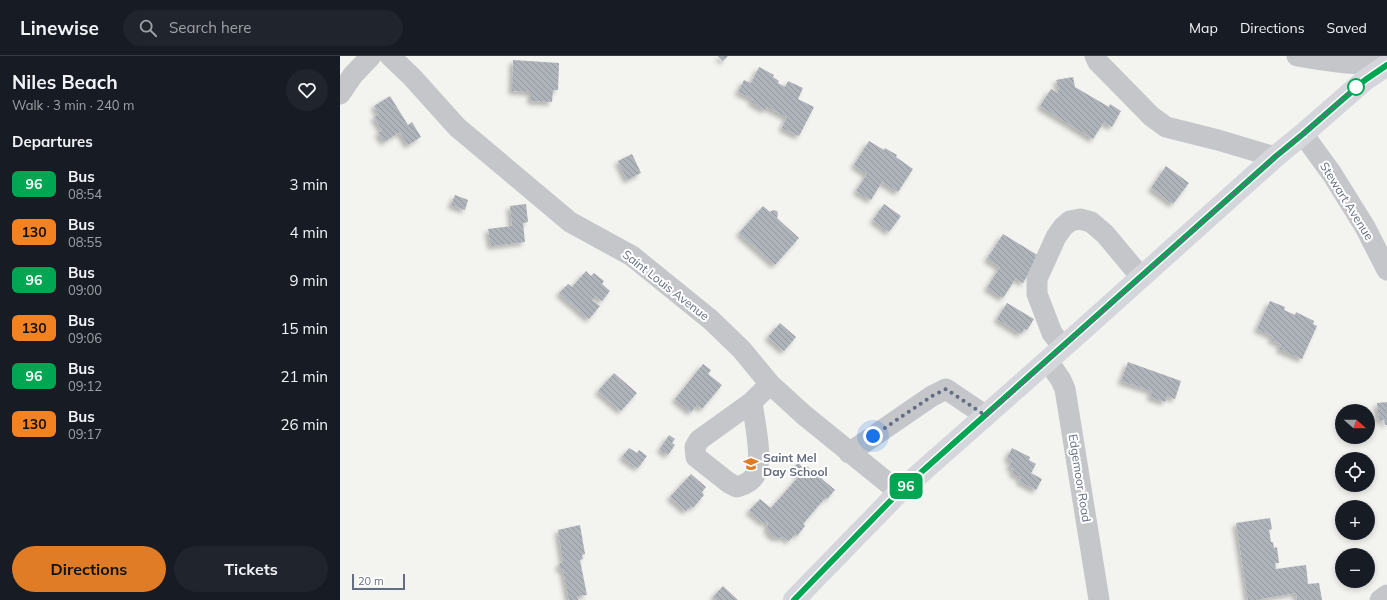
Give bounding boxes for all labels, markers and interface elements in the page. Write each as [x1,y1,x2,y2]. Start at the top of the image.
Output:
search box [123,10,403,46]
text: Linewise [20,16,99,40]
icon: search [137,17,159,39]
text: Search here [169,18,251,37]
text: Map [1189,19,1218,37]
text: Directions [1240,19,1305,37]
text: Saved [1327,19,1367,37]
button: heart [286,69,328,111]
text: Niles Beach [12,70,118,94]
unlabelled marker [1347,78,1365,96]
text: Walk · 3 min · 240 m [12,97,134,113]
text: Departures [12,132,93,151]
street label: Stewart Avenue [1317,159,1377,243]
text: Bus [68,167,95,186]
text: 96 [26,175,42,193]
text: 3 min [290,175,328,194]
text: 08:54 [68,186,102,202]
text: Bus [68,215,95,234]
text: 130 [21,223,47,241]
text: 4 min [290,223,328,242]
text: 08:55 [68,234,102,250]
street label: Saint Louis Avenue [620,246,712,324]
text: Bus [68,263,95,282]
text: 96 [26,271,42,289]
text: 9 min [290,271,328,290]
text: 09:00 [68,282,102,298]
text: Bus [68,311,95,330]
text: 130 [21,319,47,337]
text: 15 min [281,319,328,338]
text: 09:06 [68,330,102,346]
text: Bus [68,359,95,378]
text: 96 [26,367,42,385]
text: 21 min [281,367,328,386]
text: 09:12 [68,378,102,394]
north arrow [1335,404,1375,444]
map controls [1335,404,1375,588]
text: Bus [68,407,95,426]
text: 130 [21,415,47,433]
text: 26 min [281,415,328,434]
text: 09:17 [68,426,102,442]
your location [863,426,883,446]
street label: Edgemoor Road [1066,433,1094,523]
place label: Saint Mel Day School [763,450,828,479]
button: locate [1335,452,1375,492]
school or university icon: Saint Mel Day School [742,455,760,473]
line badge: 96 [888,473,924,499]
text: 96 [898,477,914,495]
button: + [1335,500,1375,540]
button: Directions [12,546,166,592]
button: Tickets [174,546,328,592]
button: − [1335,548,1375,588]
scale bar [352,572,405,591]
text: 20 m [358,574,384,588]

